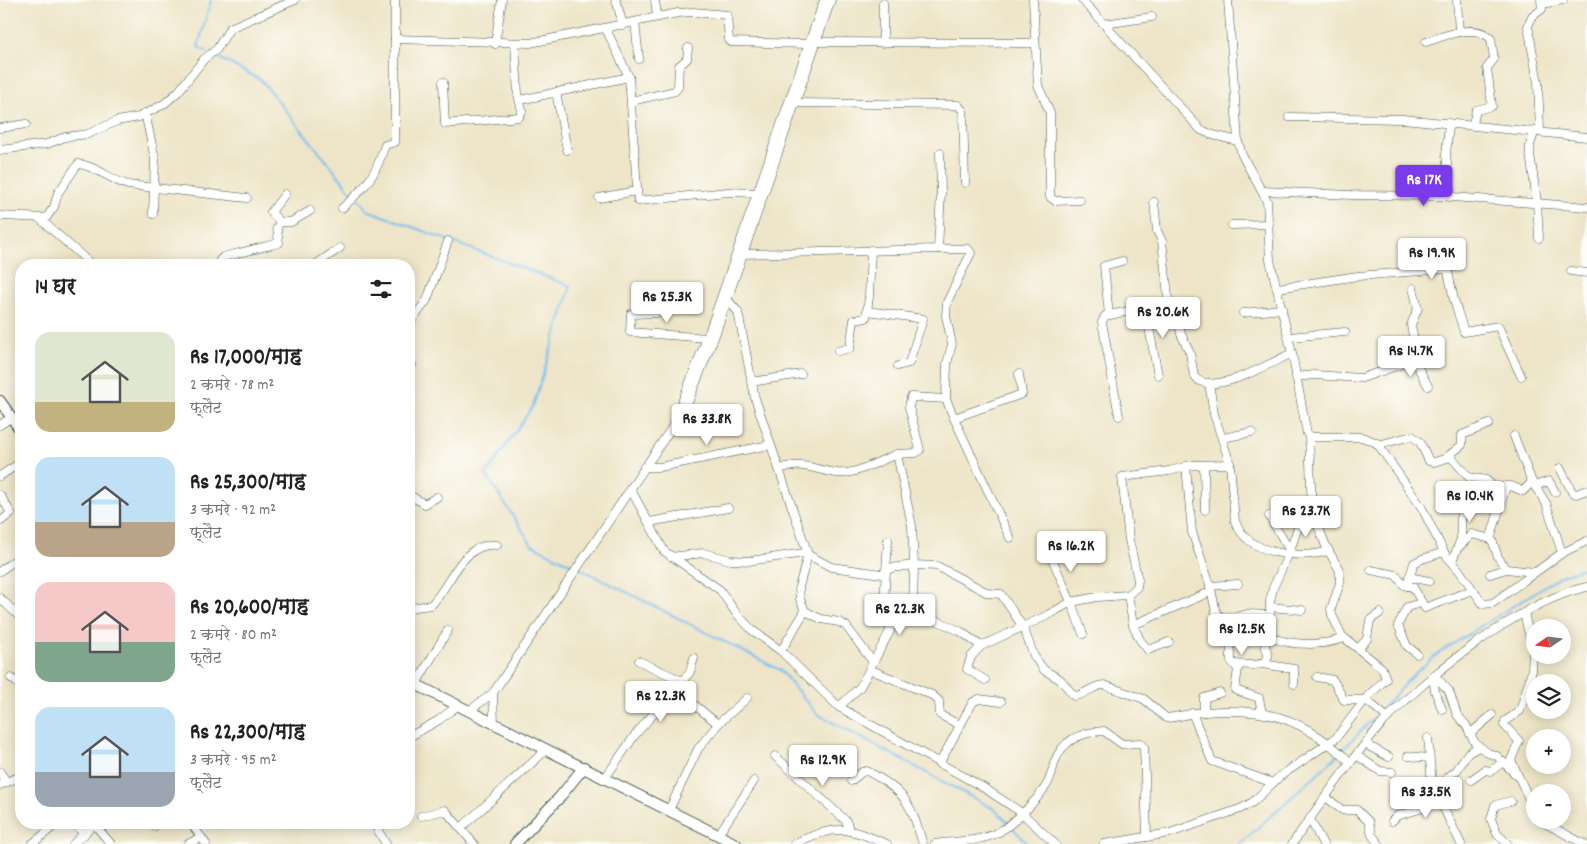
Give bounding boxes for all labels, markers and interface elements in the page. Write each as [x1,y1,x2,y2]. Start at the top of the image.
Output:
pin: Rs 17K [1383,164,1465,207]
text: Rs 17K [1406,169,1442,192]
pin: Rs 19.9K [1380,238,1484,280]
text: Rs 19.9K [1409,242,1455,265]
text: 14 घर [35,274,76,304]
icon: filters [367,275,395,303]
pin: Rs 25.3K [615,282,719,324]
text: Rs 25.3K [642,286,692,309]
pin: Rs 20.6K [1111,296,1215,339]
text: Rs 20.6K [1137,301,1189,324]
pin: Rs 14.7K [1359,336,1463,378]
text: Rs 14.7K [1389,340,1433,363]
text: Rs 17,000/माह [190,344,302,374]
icon: home [75,352,135,412]
text: 2 कमरे · 78 m² [190,374,274,397]
text: फ़्लैट [190,397,222,420]
pin: Rs 33.8K [655,404,759,446]
text: Rs 33.8K [683,408,731,431]
text: Rs 25,300/माह [190,469,306,499]
icon: home [75,477,135,537]
pin: Rs 10.4K [1418,480,1522,523]
text: Rs 10.4K [1446,485,1494,508]
pin: Rs 23.7K [1254,496,1358,538]
text: 3 कमरे · 92 m² [190,499,276,522]
text: Rs 23.7K [1282,500,1330,523]
text: फ़्लैट [190,522,222,545]
pin: Rs 16.2K [1019,530,1123,573]
text: Rs 16.2K [1048,535,1094,558]
text: Rs 20,600/माह [190,594,309,624]
pin: Rs 22.3K [848,594,952,636]
text: Rs 22.3K [875,598,925,621]
icon: home [75,602,135,662]
pin: Rs 12.5K [1190,614,1294,656]
text: Rs 12.5K [1219,618,1265,641]
north arrow [1526,619,1571,664]
map controls [1526,619,1571,829]
text: 2 कमरे · 80 m² [190,624,277,647]
text: फ़्लैट [190,647,222,670]
button: layers [1526,674,1571,719]
pin: Rs 22.3K [609,680,713,723]
text: Rs 22.3K [636,685,686,708]
text: Rs 22,300/माह [190,719,305,749]
icon: home [75,727,135,787]
button: + [1526,729,1571,774]
pin: Rs 12.9K [771,744,875,787]
text: 3 कमरे · 95 m² [190,749,277,772]
text: Rs 12.9K [800,749,846,772]
text: फ़्लैट [190,772,222,795]
pin: Rs 33.5K [1374,776,1478,819]
text: Rs 33.5K [1401,781,1451,804]
button: − [1526,784,1571,829]

